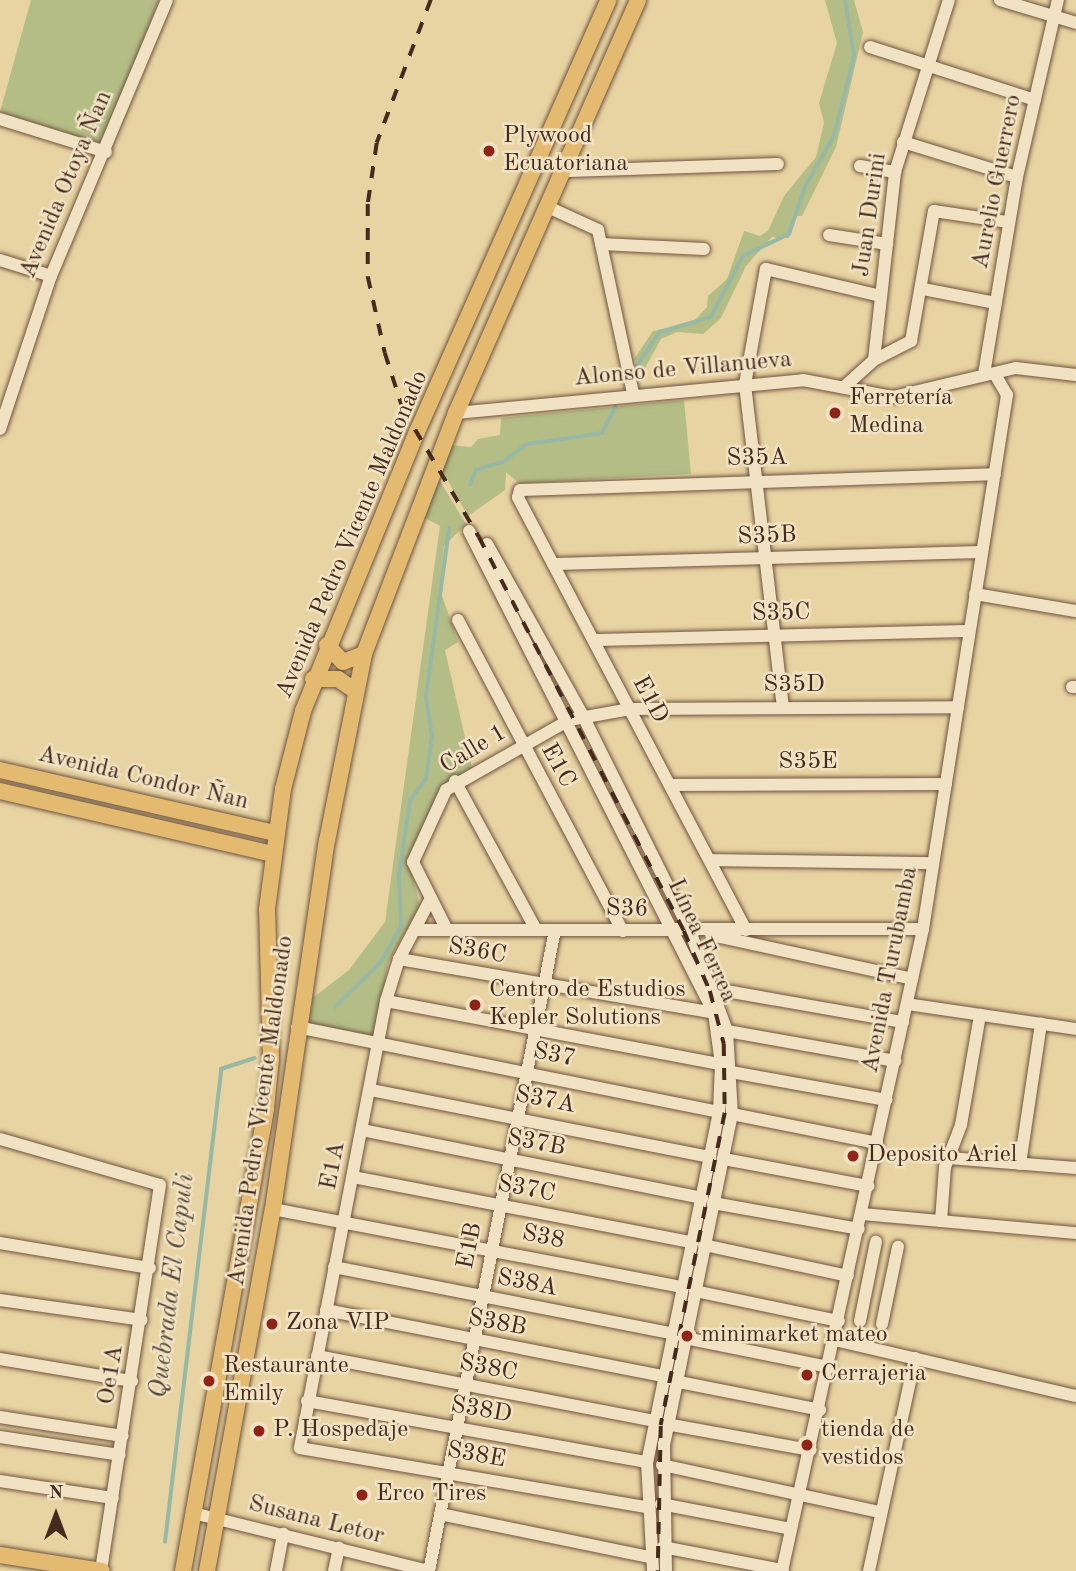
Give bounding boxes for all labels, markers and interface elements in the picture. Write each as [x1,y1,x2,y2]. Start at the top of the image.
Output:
street label: Avenida Otoya Ñan [14,87,120,283]
street label: Aurelio Guerrero [967,92,1029,272]
place label: Plywood Ecuatoriana [503,123,628,179]
marker: Plywood Ecuatoriana [481,143,497,159]
street label: Juan Durini [848,151,894,279]
street label: Alonso de Villanueva [573,346,793,394]
street label: Avenida Pedro Vicente Maldonado [271,367,435,703]
place label: Ferretería Medina [849,385,953,441]
marker: Ferretería Medina [827,405,843,421]
street label: S35A [726,444,788,474]
street label: S35B [737,522,797,552]
street label: S35C [751,599,811,629]
street label: E1D [625,672,673,728]
street label: S35D [763,672,825,700]
street label: Calle 1 [435,719,513,781]
street label: E1C [533,739,581,793]
street label: Avenida Condor Ñan [35,741,251,817]
street label: S35E [778,749,838,777]
street label: Avenida Turubamba [857,864,925,1076]
street label: Línea Ferrea [660,875,742,1007]
street label: S36 [605,895,649,925]
street label: S36C [446,933,508,971]
street label: Avenida Pedro Vicente Maldonado [223,934,301,1288]
place label: Centro de Estudios Kepler Solutions [489,977,686,1033]
marker: Centro de Estudios Kepler Solutions [467,997,483,1013]
street label: S37 [530,1037,578,1075]
street label: S37A [512,1081,578,1121]
street label: S37B [504,1124,568,1164]
street label: E1A [315,1139,353,1193]
place label: Deposito Ariel [867,1142,1017,1170]
marker: Deposito Ariel [845,1148,861,1164]
street label: S37C [494,1170,558,1210]
water label: Quebrada El Capuli [144,1172,202,1400]
street label: S38 [519,1219,567,1257]
street label: E1B [452,1220,490,1272]
street label: S38A [494,1264,560,1304]
street label: S38B [465,1304,529,1344]
place label: Zona VIP [286,1310,389,1338]
marker: Zona VIP [264,1316,280,1332]
place label: minimarket mateo [701,1322,888,1350]
marker: minimarket mateo [679,1328,695,1344]
street label: Oe1A [93,1343,131,1407]
street label: S38C [456,1349,520,1389]
place label: Restaurante Emily [223,1353,349,1409]
place label: Cerrajeria [821,1361,927,1389]
marker: Cerrajeria [799,1367,815,1383]
marker: Restaurante Emily [201,1373,217,1389]
street label: S38D [448,1391,514,1431]
place label: P. Hospedaje [273,1417,408,1445]
place label: tienda de vestidos [821,1417,915,1473]
marker: P. Hospedaje [251,1423,267,1439]
street label: S38E [444,1437,508,1475]
marker: tienda de vestidos [799,1437,815,1453]
north arrow [21,1480,91,1550]
place label: Erco Tires [376,1481,486,1509]
text: N [49,1484,63,1503]
marker: Erco Tires [354,1487,370,1503]
street label: Susana Letor [245,1490,387,1552]

